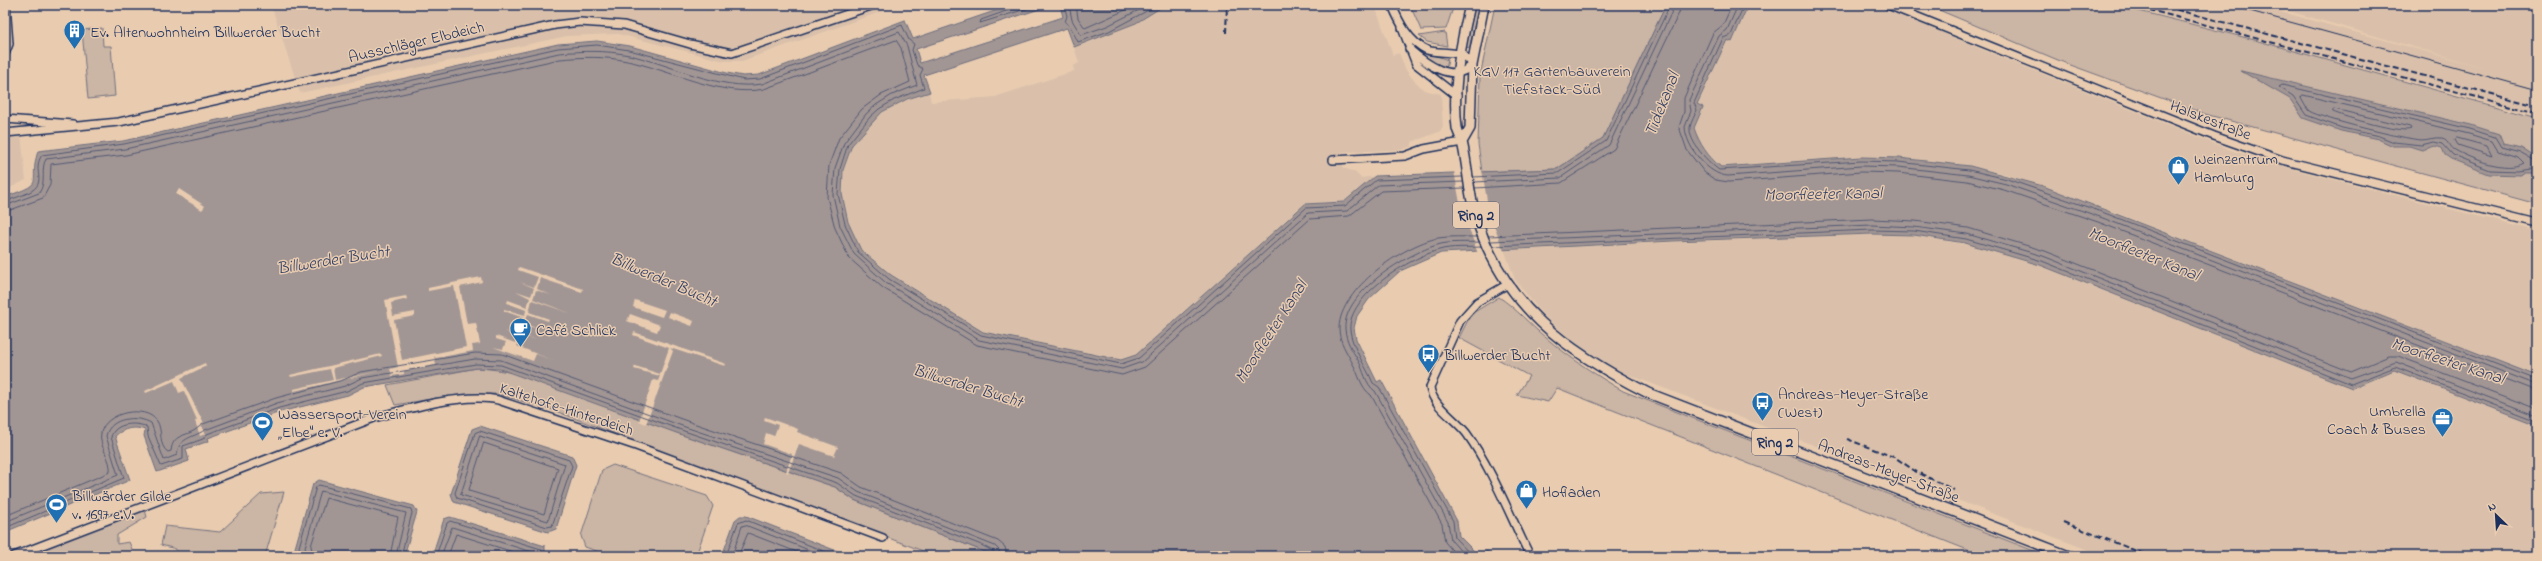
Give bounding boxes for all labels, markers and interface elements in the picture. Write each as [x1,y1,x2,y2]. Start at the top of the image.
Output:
street label: Ausschläger Elbdeich [346,16,487,70]
building icon: Ev. Altenwohnheim Billwerder Bucht [61,18,87,51]
place label: Ev. Altenwohnheim Billwerder Bucht [90,21,321,45]
park label: KGV 117 Gartenbauverein Tiefstack-Süd [1473,60,1631,102]
water label: Tidekanal [1638,67,1687,140]
street label: Halskestraße [2166,94,2255,148]
place label: Weinzentrum Hamburg [2194,148,2278,190]
shop icon: Weinzentrum Hamburg [2165,154,2191,187]
water label: Moorfleeter Kanal [1764,181,1884,208]
road number: Ring 2 [1453,202,1499,228]
water label: Moorfleeter Kanal [2084,221,2205,289]
water label: Billwerder Bucht [275,239,393,282]
water label: Billwerder Bucht [606,247,723,315]
water label: Moorfleeter Kanal [1229,274,1315,388]
cafe icon: Café Schlick [507,316,533,349]
place label: Café Schlick [536,319,617,343]
water label: Moorfleeter Kanal [2388,331,2509,392]
bus stop icon: Billwerder Bucht [1416,341,1442,374]
place label: Billwerder Bucht [1443,344,1551,368]
water label: Billwerder Bucht [910,358,1028,416]
street label: Kaltehofe-Hinterdeich [496,377,636,443]
place label: Andreas-Meyer-Straße (West) [1778,383,1929,425]
bus stop icon: Andreas-Meyer-Straße (West) [1750,389,1776,422]
place label: Umbrella Coach & Buses [2327,400,2426,442]
place label: Wassersport-Verein „Elbe" e. V. [278,403,407,445]
office icon: Umbrella Coach & Buses [2429,406,2455,439]
sports icon: Wassersport-Verein „Elbe" e. V. [249,409,275,442]
road number: Ring 2 [1752,429,1798,455]
street label: Andreas-Meyer-Straße [1814,434,1964,510]
shop icon: Hofladen [1513,478,1539,511]
place label: Hofladen [1542,481,1600,505]
place label: Billwärder Gilde v. 1697 e.V. [71,485,172,527]
sports icon: Billwärder Gilde v. 1697 e.V. [44,491,70,524]
north arrow [2476,495,2516,535]
text: N [2485,498,2499,516]

